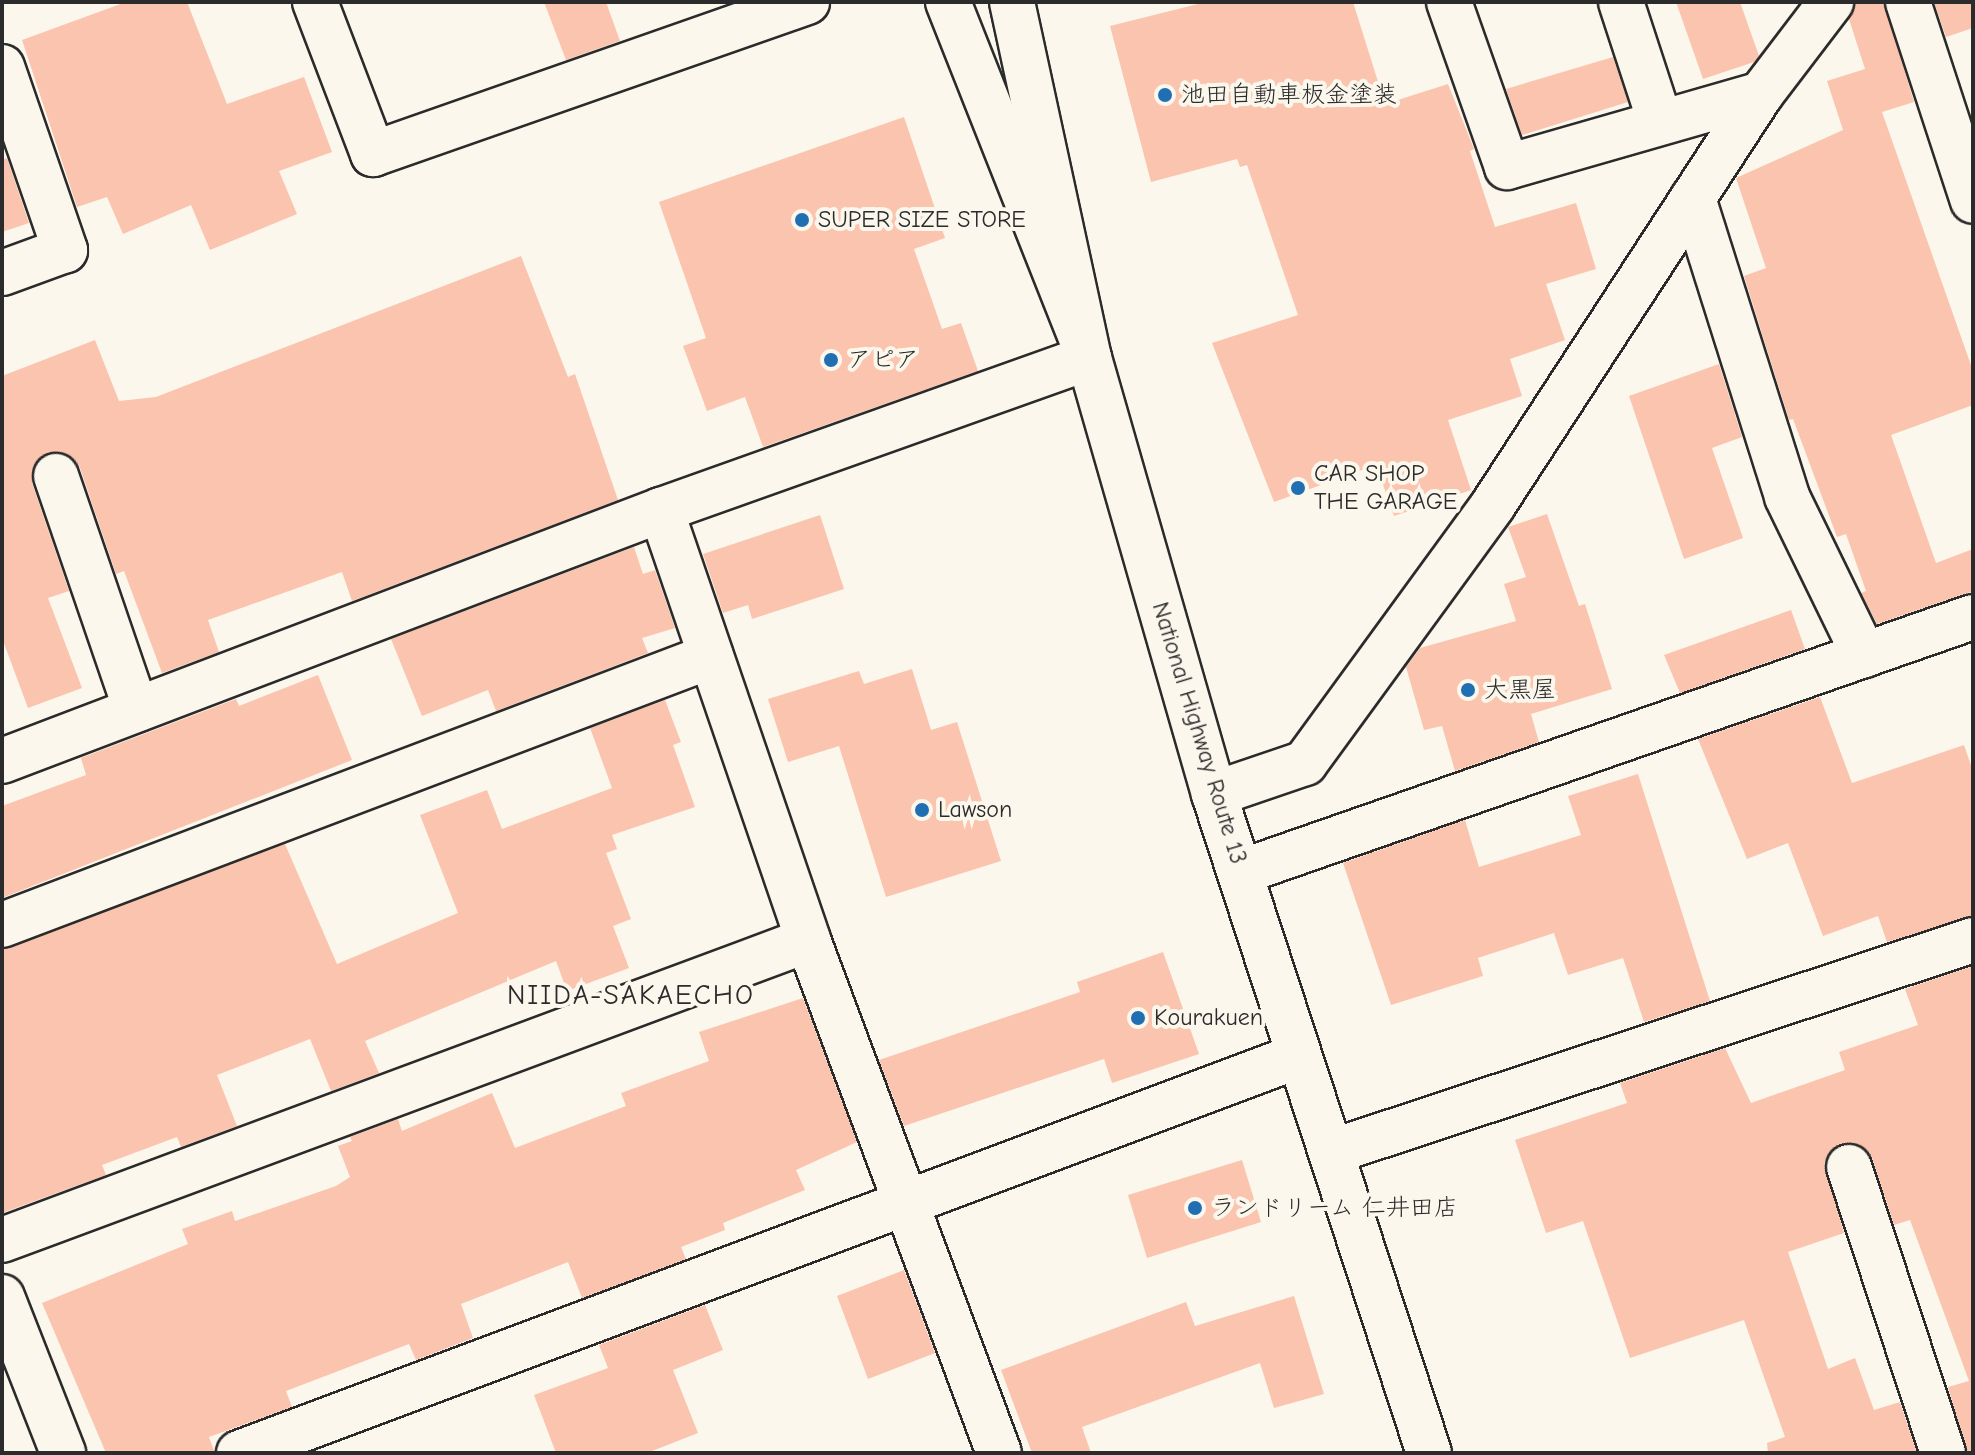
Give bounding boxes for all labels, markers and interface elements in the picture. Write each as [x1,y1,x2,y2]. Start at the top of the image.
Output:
place label: 池田自動車板金塗装 [1181,81,1397,109]
marker: 池田自動車板金塗装 [1156,86,1174,104]
place label: SUPER SIZE STORE [818,206,1026,234]
marker: SUPER SIZE STORE [793,211,811,229]
place label: アピア [847,346,919,374]
marker: アピア [822,351,840,369]
place label: CAR SHOP THE GARAGE [1314,460,1457,516]
marker: CAR SHOP THE GARAGE [1289,479,1307,497]
street label: National Highway Route 13 [1145,599,1253,867]
place label: 大黒屋 [1484,676,1556,704]
marker: 大黒屋 [1459,681,1477,699]
place label: Lawson [938,796,1012,824]
marker: Lawson [913,801,931,819]
district label: NIIDA-SAKAECHO [507,978,755,1012]
place label: Kourakuen [1154,1004,1263,1032]
marker: Kourakuen [1129,1009,1147,1027]
place label: ランドリーム 仁井田店 [1211,1194,1459,1222]
marker: ランドリーム 仁井田店 [1186,1199,1204,1217]

